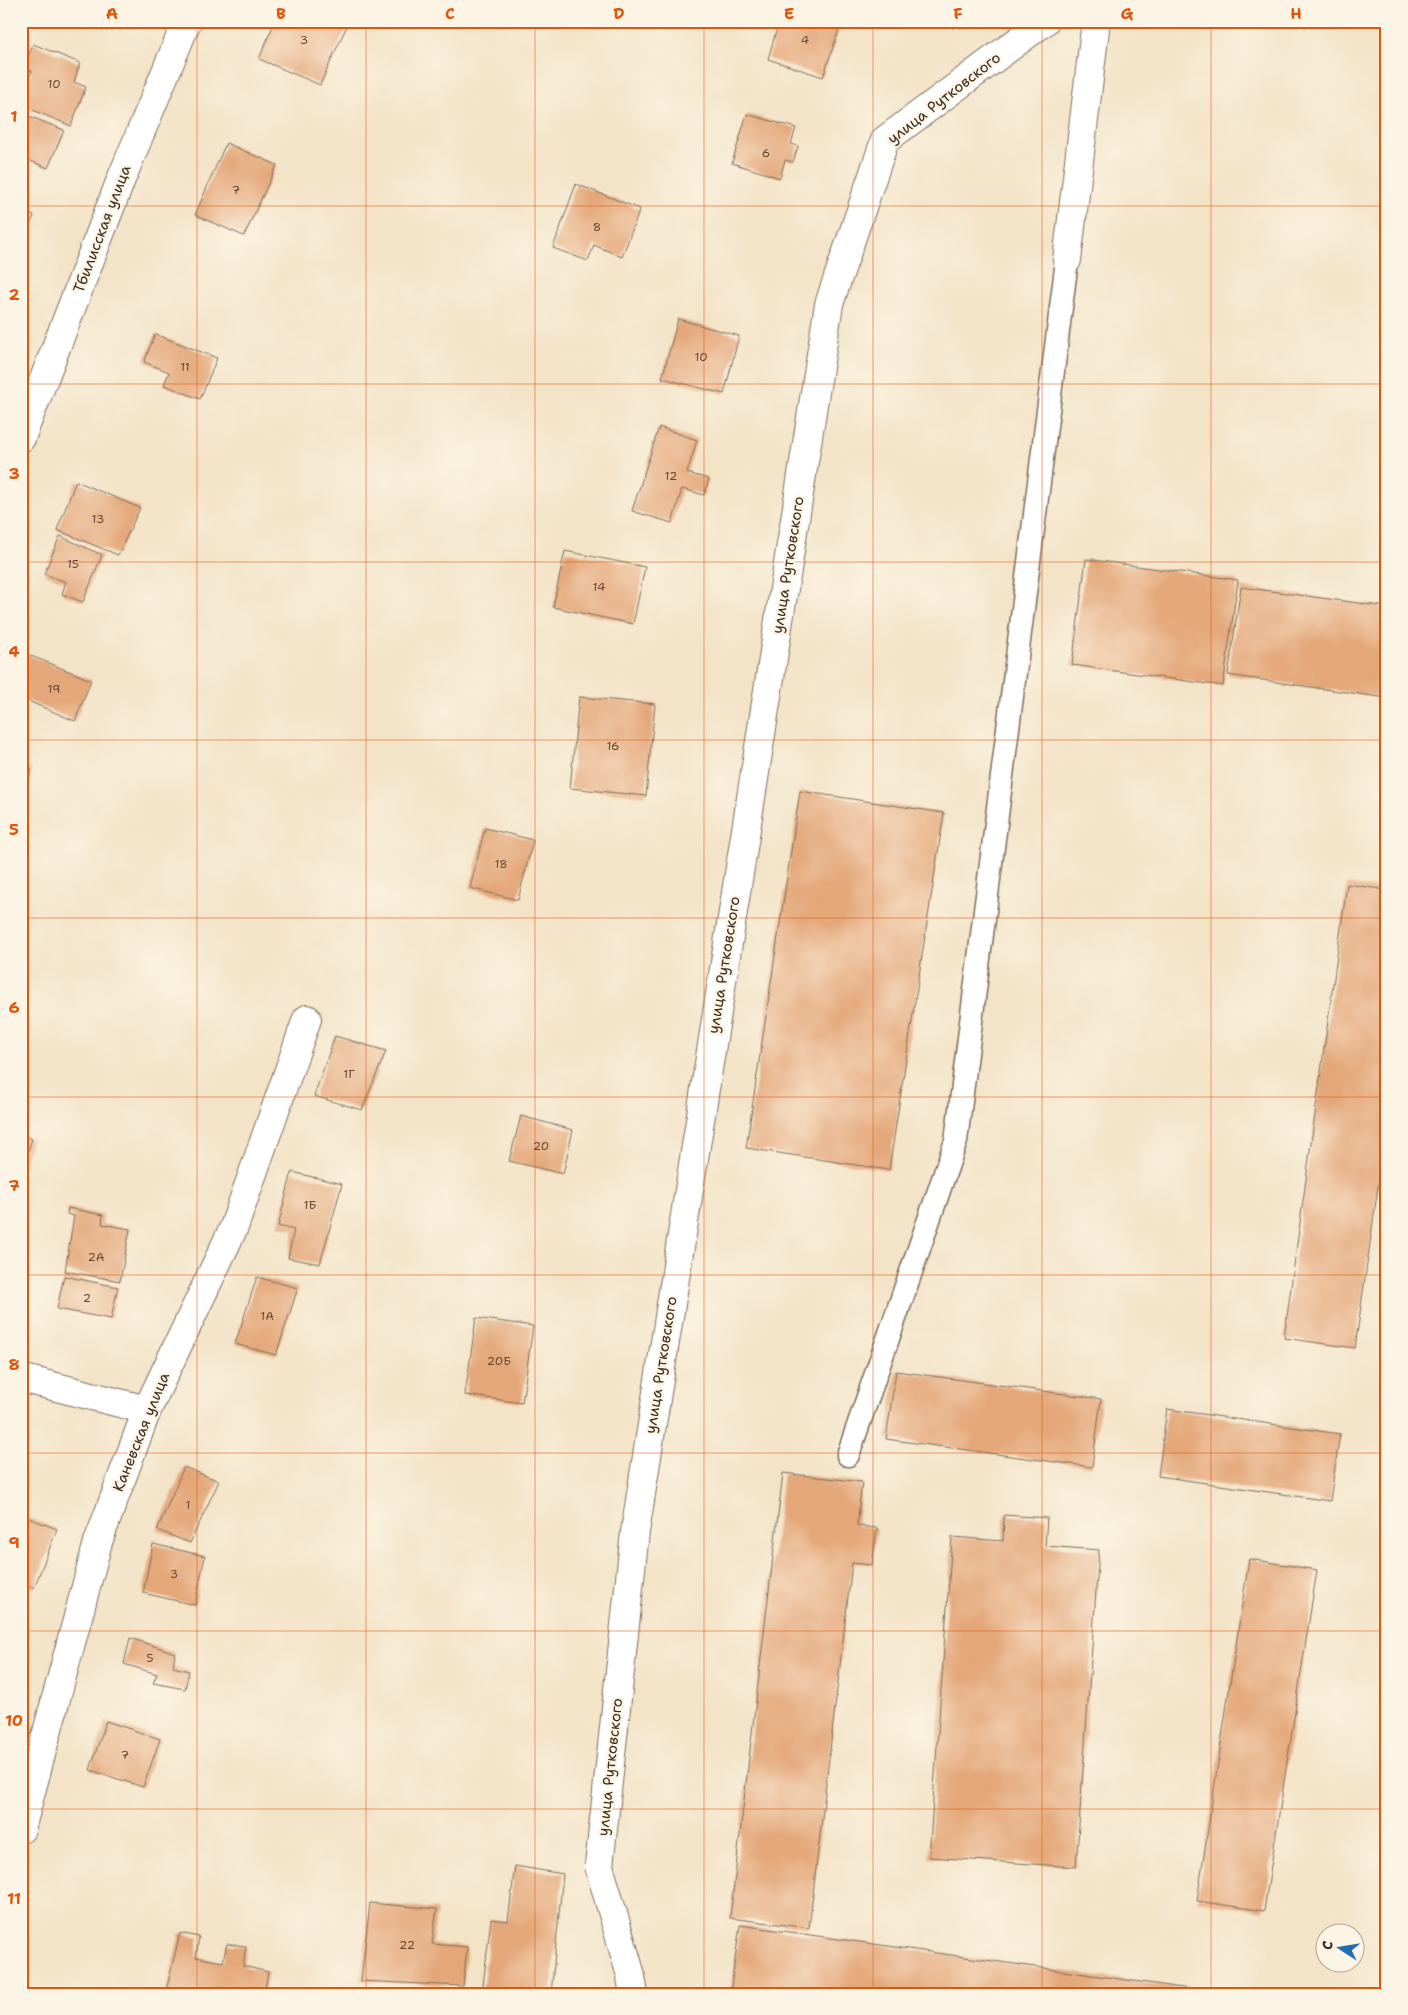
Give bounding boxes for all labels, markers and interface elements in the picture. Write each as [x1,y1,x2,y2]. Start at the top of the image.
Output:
text: A [106,3,118,24]
text: B [276,3,286,24]
text: C [445,3,455,24]
text: D [613,3,625,24]
text: E [784,3,794,24]
text: F [953,3,963,24]
text: G [1121,3,1134,24]
text: H [1290,3,1302,24]
house number: 3 [300,32,308,48]
house number: 4 [801,32,809,48]
street label: улица Рутковского [883,47,1005,149]
house number: 10 [47,76,61,92]
text: 1 [10,106,18,127]
house number: 6 [762,145,770,161]
street label: Тбилисская улица [68,162,136,296]
house number: 7 [232,182,240,198]
house number: 8 [593,219,601,235]
text: 2 [8,284,20,305]
house number: 10 [694,349,708,365]
house number: 11 [180,359,190,375]
text: 3 [8,463,20,484]
house number: 12 [665,468,677,484]
street label: улица Рутковского [767,495,809,635]
house number: 13 [92,511,104,527]
house number: 15 [67,556,79,572]
house number: 14 [593,579,605,595]
text: 4 [8,641,20,662]
house number: 19 [48,681,60,697]
house number: 16 [606,738,620,754]
text: 5 [9,819,19,840]
house number: 18 [494,856,508,872]
street label: улица Рутковского [703,895,745,1035]
text: 6 [8,997,20,1018]
house number: 1Г [343,1066,355,1082]
house number: 20 [533,1138,549,1154]
text: 7 [8,1175,20,1196]
house number: 1Б [304,1197,317,1213]
house number: 2А [87,1249,105,1265]
house number: 2 [83,1290,91,1306]
street label: улица Рутковского [640,1295,682,1435]
house number: 1А [260,1308,274,1324]
house number: 20Б [487,1353,511,1369]
text: 8 [8,1354,20,1375]
street label: Каневская улица [108,1369,174,1495]
house number: 1 [185,1497,191,1513]
text: 9 [8,1532,20,1553]
house number: 3 [170,1566,178,1582]
house number: 5 [146,1650,154,1666]
street label: улица Рутковского [593,1697,627,1837]
text: 10 [5,1710,23,1731]
house number: 7 [121,1747,129,1763]
text: 11 [7,1888,21,1909]
north arrow [1316,1922,1366,1972]
house number: 22 [399,1937,415,1953]
text: С [1318,1939,1337,1951]

